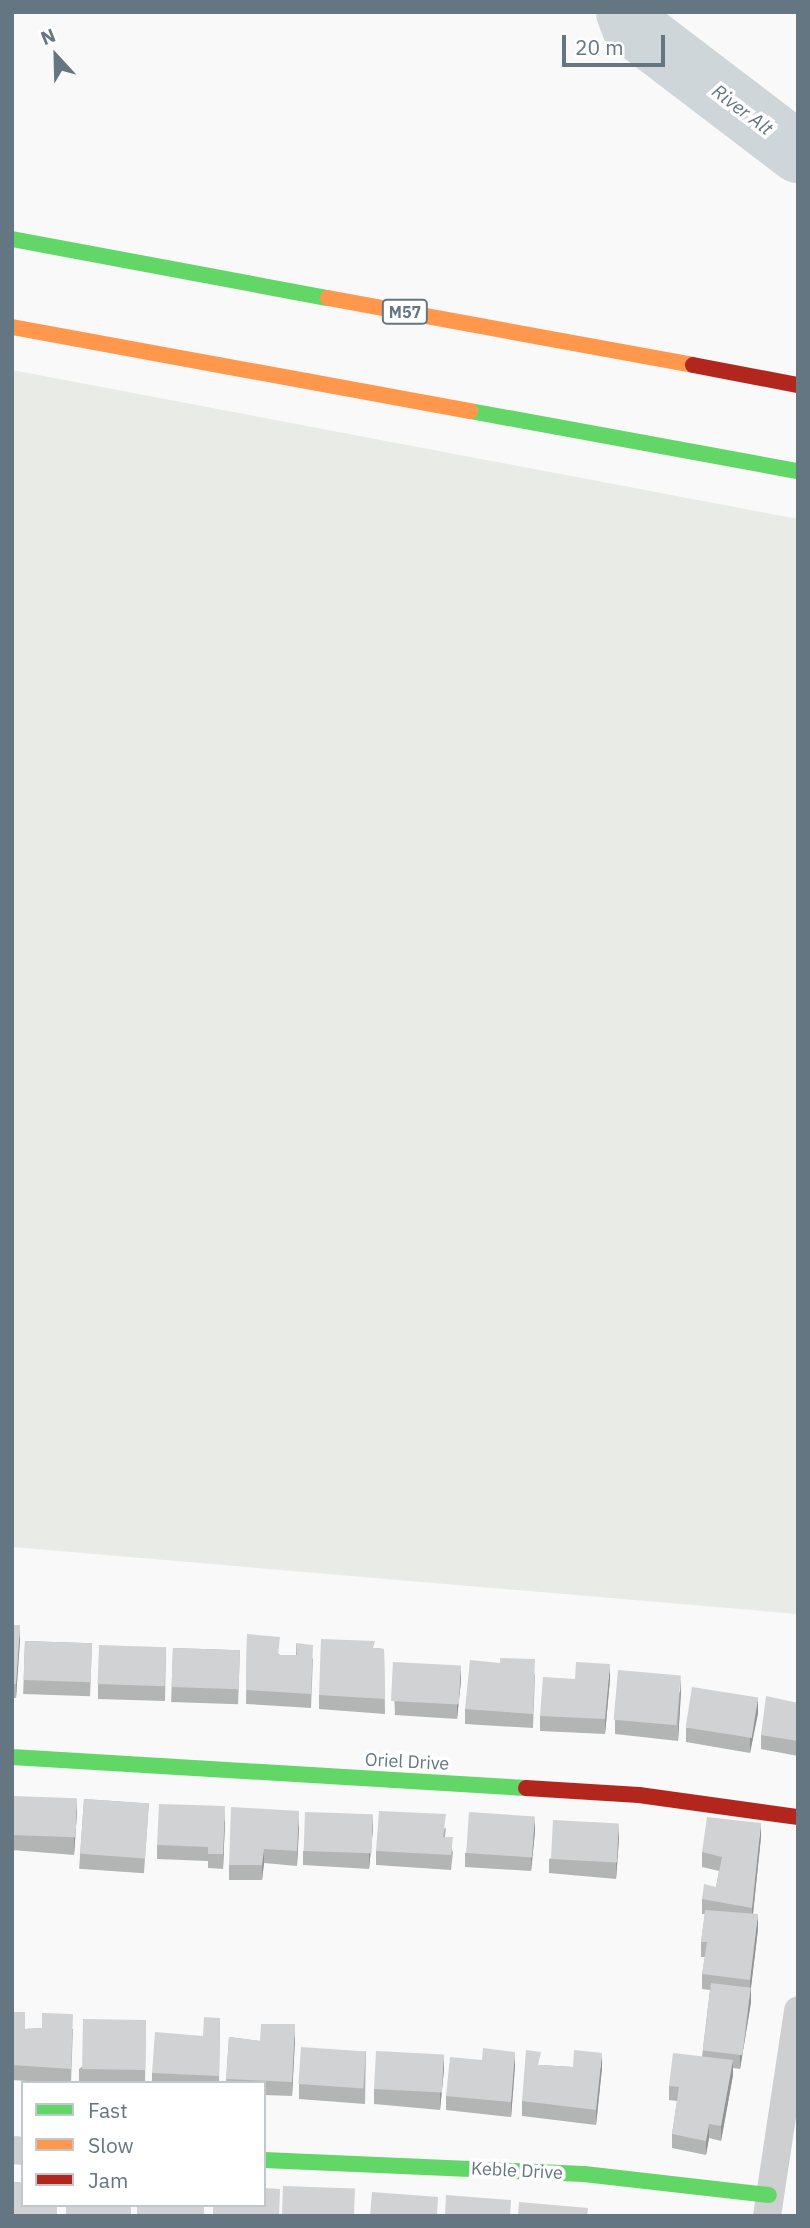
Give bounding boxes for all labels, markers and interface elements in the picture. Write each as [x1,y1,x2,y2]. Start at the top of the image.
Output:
north arrow [21,21,91,91]
scale bar [565,21,668,65]
text: N [37,23,59,50]
text: 20 m [575,33,624,61]
water label: River Alt [707,80,777,140]
road number: M57 [380,300,430,324]
street label: Oriel Drive [364,1749,450,1775]
legend [21,2081,266,2207]
text: Fast [88,2096,128,2124]
text: Slow [88,2131,134,2159]
street label: Keble Drive [470,2158,564,2184]
text: Jam [88,2166,128,2194]

